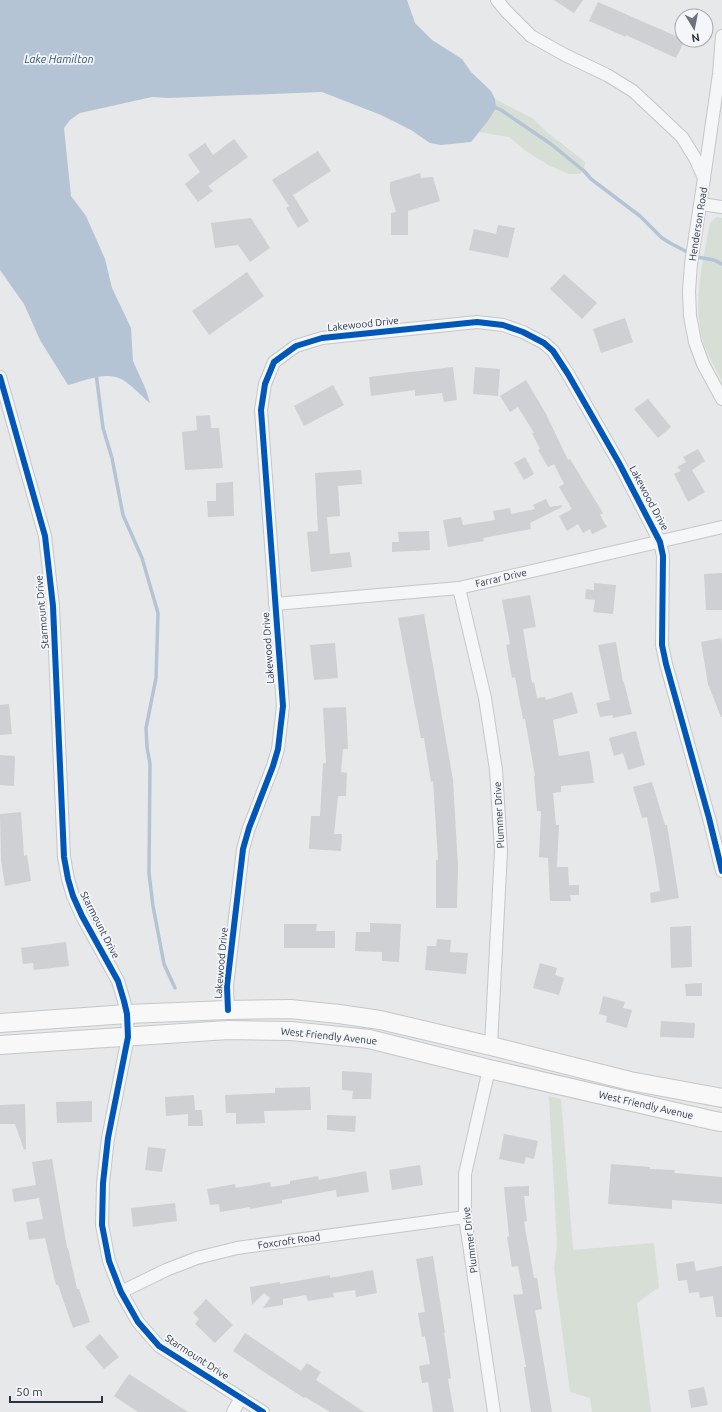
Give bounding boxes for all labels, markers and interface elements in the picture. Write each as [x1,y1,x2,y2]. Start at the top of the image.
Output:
north arrow [674,8,714,48]
text: N [691,31,701,44]
water label: Lake Hamilton [24,53,94,65]
street label: Henderson Road [687,186,709,262]
street label: Lakewood Drive [327,315,399,333]
street label: Lakewood Drive [627,464,671,532]
street label: Farrar Drive [474,567,528,589]
street label: Starmount Drive [33,575,51,649]
street label: Lakewood Drive [260,612,276,684]
street label: Plummer Drive [492,781,506,849]
street label: Starmount Drive [78,890,122,960]
street label: Lakewood Drive [212,927,230,999]
street label: West Friendly Avenue [280,1025,378,1047]
street label: West Friendly Avenue [598,1089,694,1121]
street label: Plummer Drive [460,1206,480,1274]
street label: Foxcroft Road [257,1231,321,1251]
street label: Starmount Drive [163,1332,231,1382]
scale bar [10,1378,102,1404]
text: 50 m [16,1385,43,1398]

